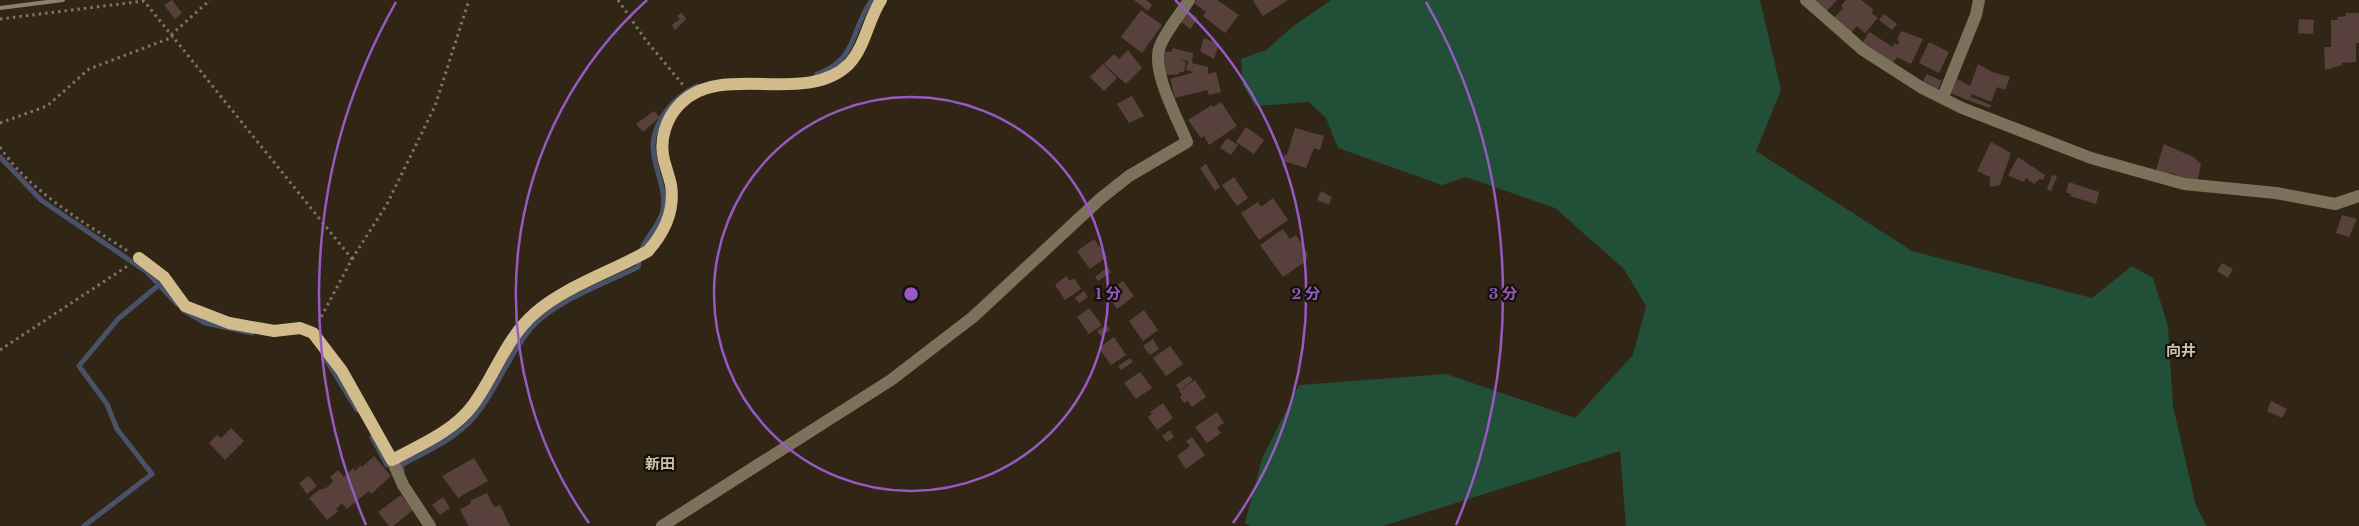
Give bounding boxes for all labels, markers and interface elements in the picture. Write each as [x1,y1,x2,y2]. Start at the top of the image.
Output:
text: 1 分 [1095,284,1121,303]
text: 2 分 [1292,284,1320,303]
text: 3 分 [1489,284,1517,303]
centre of rings [902,285,920,303]
district label: 向井 [2166,341,2196,360]
district label: 新田 [645,454,675,473]

